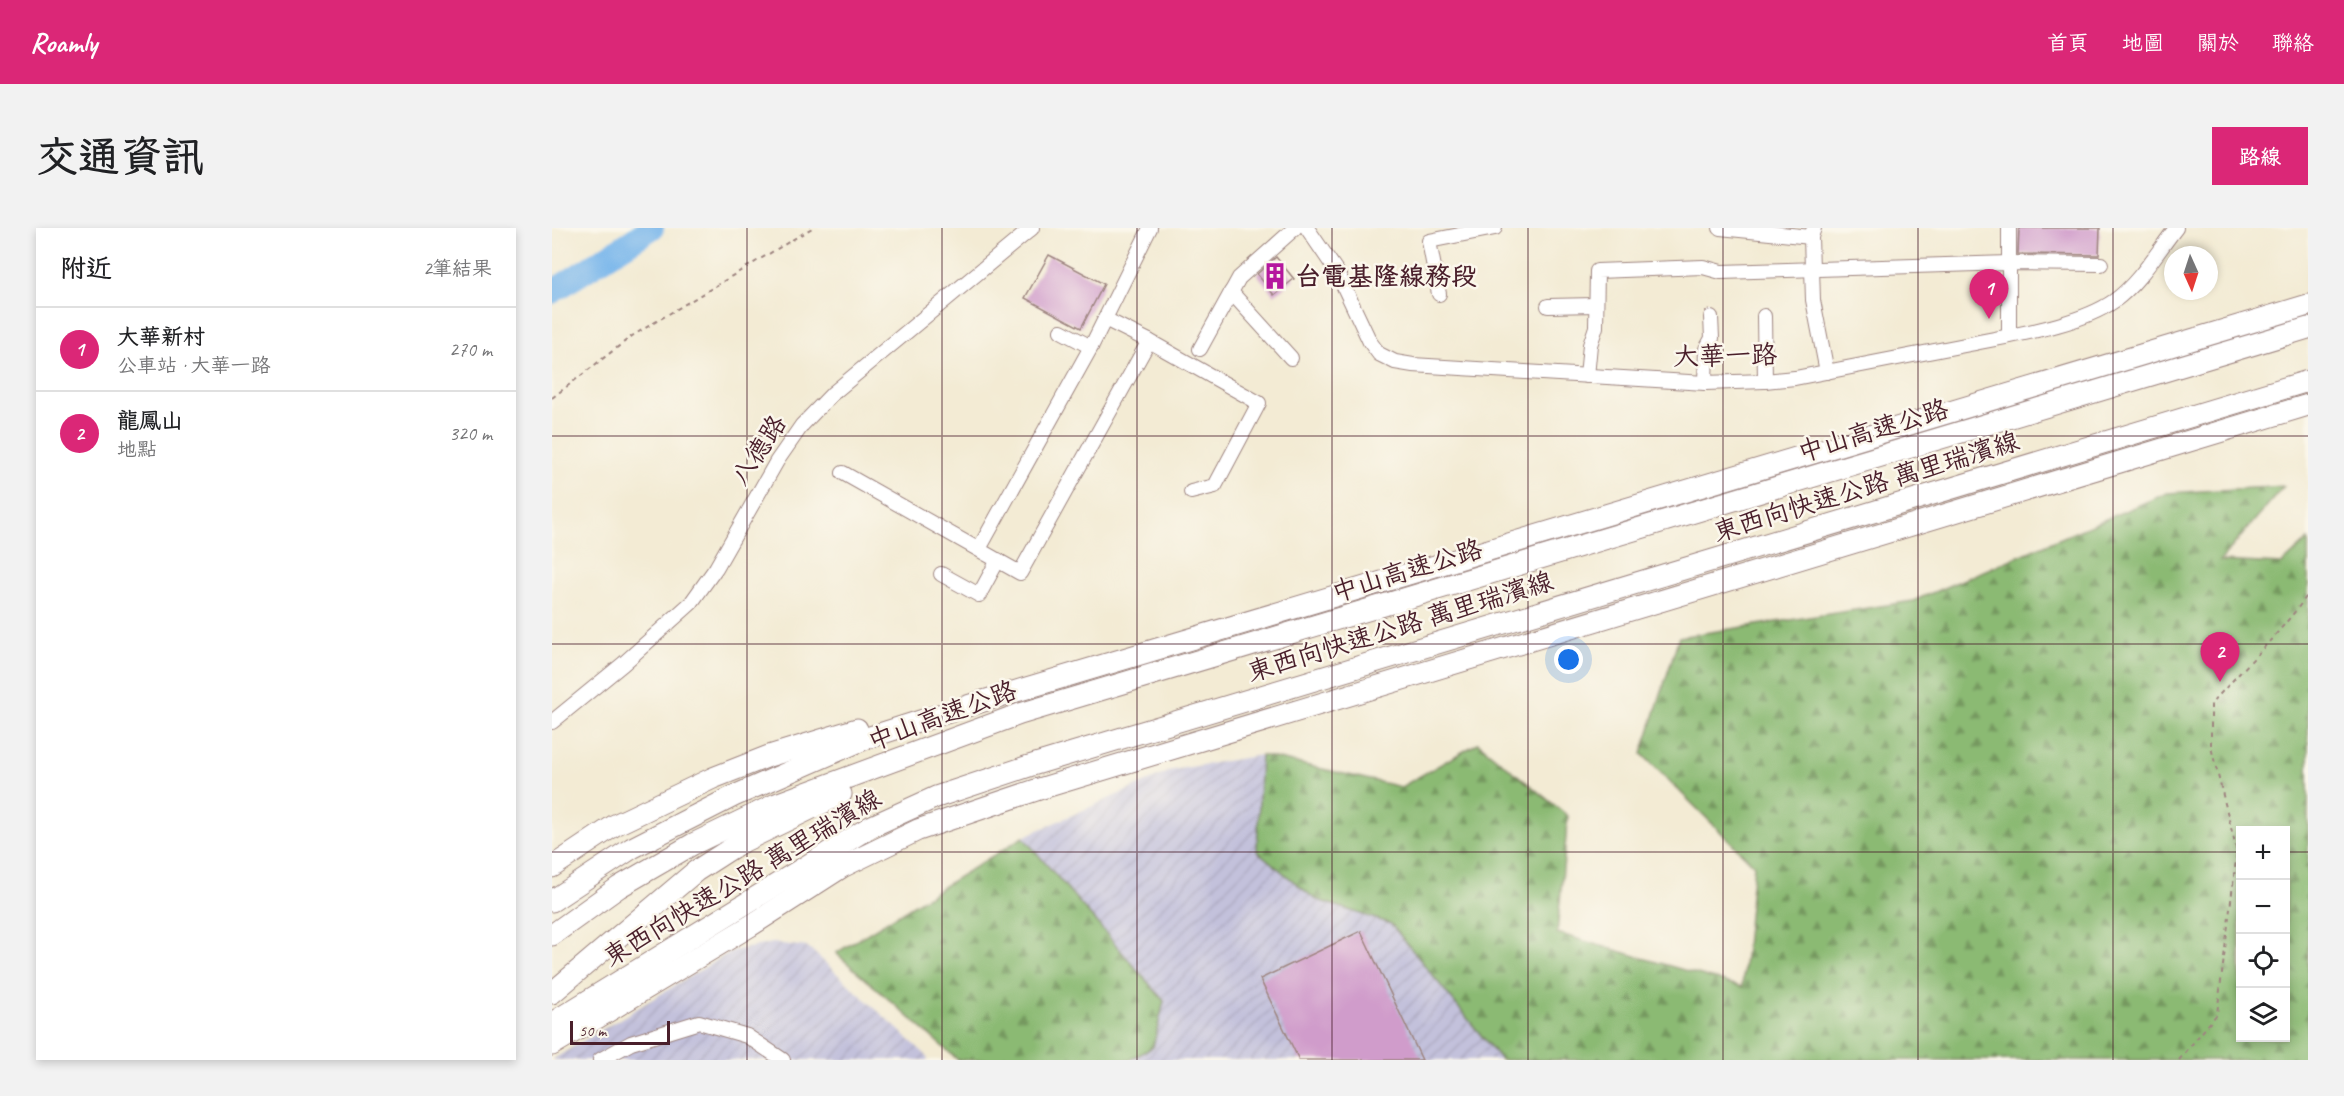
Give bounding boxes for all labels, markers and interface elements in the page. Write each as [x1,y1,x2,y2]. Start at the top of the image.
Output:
text: Roamly [30,25,97,60]
text: 首頁 [2047,30,2089,56]
text: 地圖 [2122,30,2164,56]
text: 關於 [2197,30,2239,56]
text: 聯絡 [2272,30,2314,56]
button: 路線 [2212,127,2308,185]
text: 交通資訊 [36,131,204,184]
north arrow [2164,246,2218,300]
text: 附近 [60,252,112,285]
text: 2筆結果 [423,256,492,281]
place label: 台電基隆線務段 [1295,260,1477,293]
building icon: 台電基隆線務段 [1260,261,1290,291]
pin: 1 [1970,270,2008,319]
text: 大華新村 [117,323,205,351]
text: 1 [75,337,84,362]
text: 270 m [449,337,492,362]
street label: 大華一路 [1673,338,1777,373]
text: 公車站 · 大華一路 [117,353,270,378]
street label: 中山高速公路 [1794,392,1953,469]
text: 龍鳳山 [117,407,183,435]
street label: 八德路 [723,409,794,492]
text: 2 [75,421,84,446]
text: 320 m [449,421,492,446]
street label: 東西向快速公路 萬里瑞濱線 [1709,424,2023,549]
text: 地點 [117,437,157,462]
street label: 中山高速公路 [1328,532,1487,609]
street label: 東西向快速公路 萬里瑞濱線 [1243,564,1557,689]
pin: 2 [2200,632,2240,682]
your location [1554,645,1583,674]
street label: 中山高速公路 [863,673,1021,758]
street label: 東西向快速公路 萬里瑞濱線 [597,781,887,974]
map controls [2236,826,2290,1042]
button: + [2236,826,2290,880]
button: − [2236,880,2290,934]
button: locate [2236,934,2290,988]
button: layers [2236,988,2290,1042]
scale bar [570,1018,670,1046]
text: 50 m [579,1021,606,1041]

